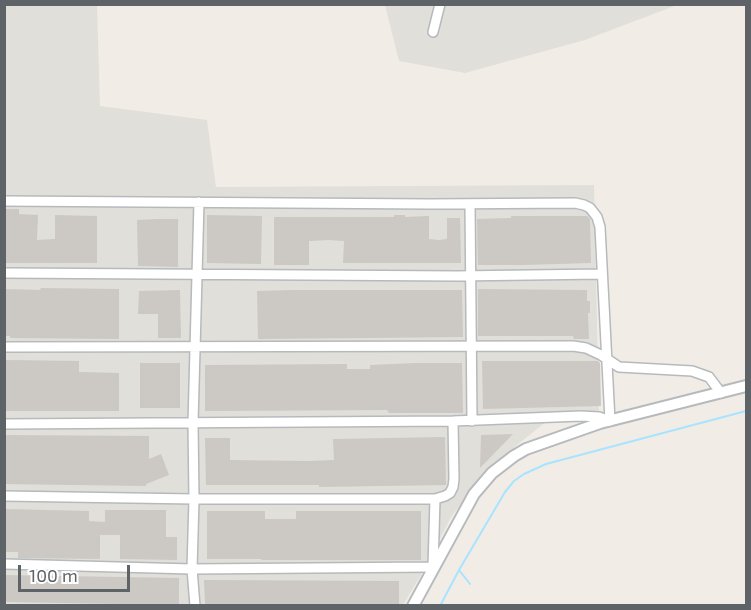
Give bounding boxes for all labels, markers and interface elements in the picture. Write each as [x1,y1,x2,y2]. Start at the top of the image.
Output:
scale bar [21,553,134,591]
text: 100 m [29,564,78,586]

